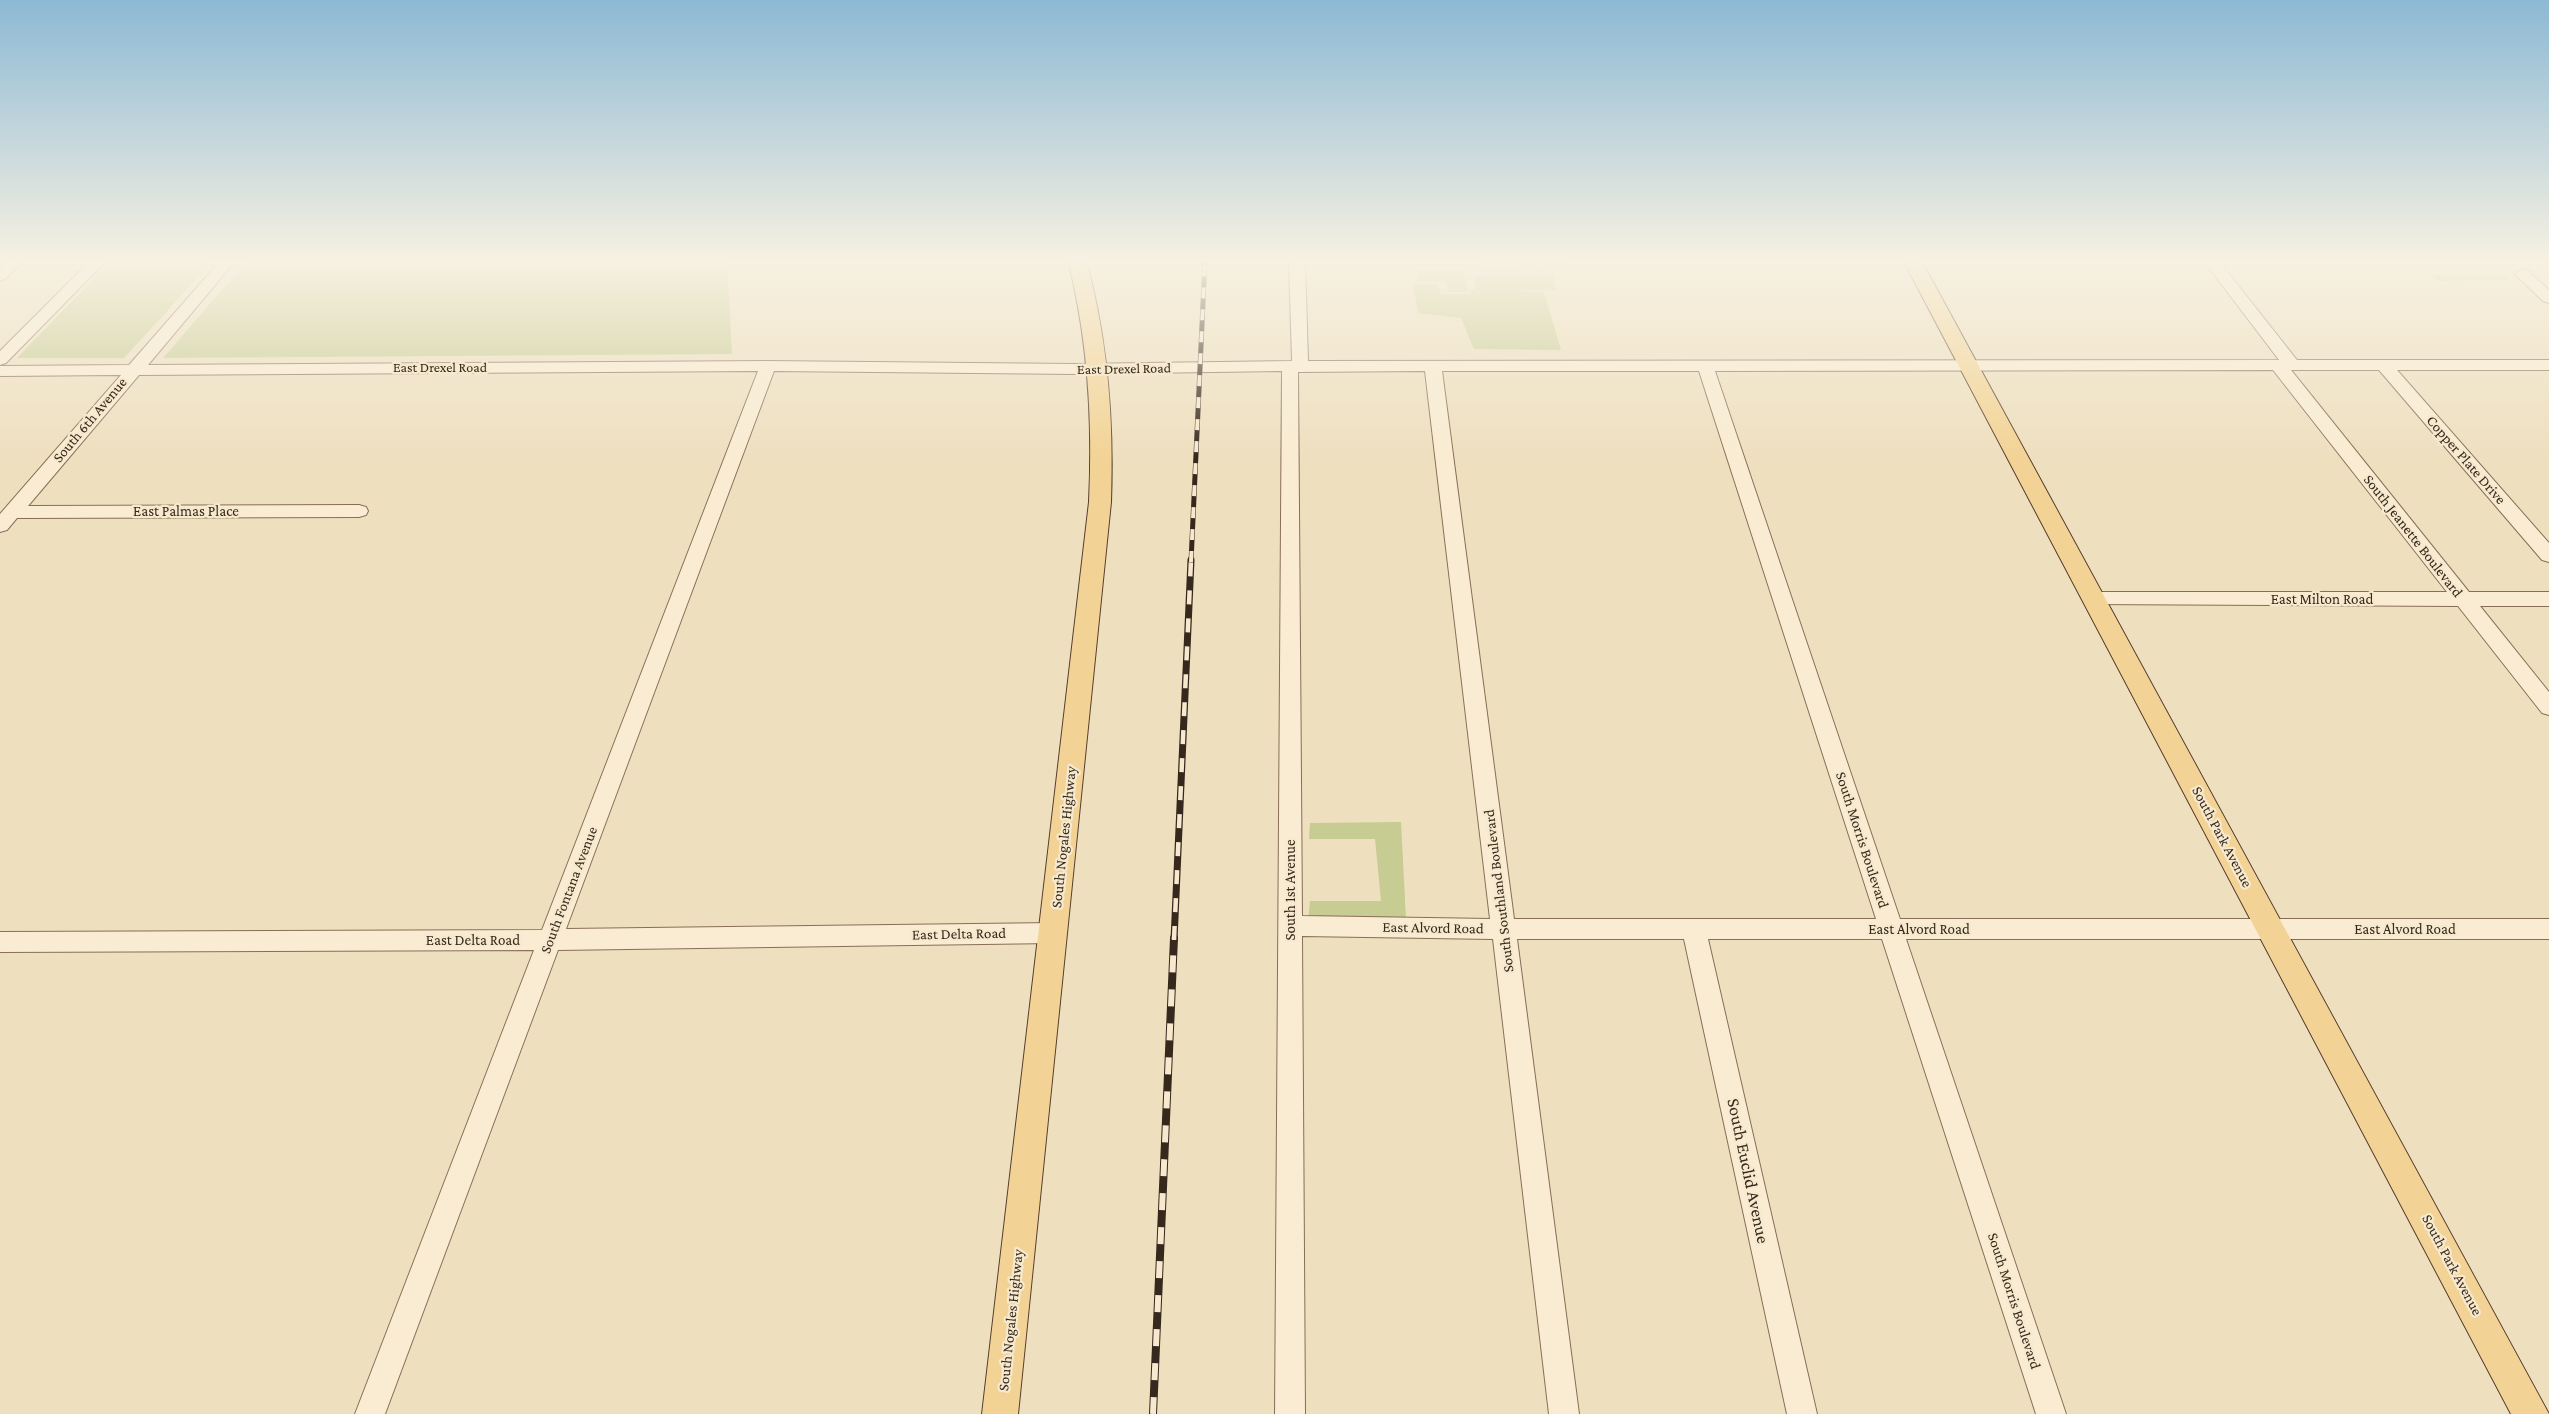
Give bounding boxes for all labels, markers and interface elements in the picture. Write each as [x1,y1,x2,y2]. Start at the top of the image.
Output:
street label: East Drexel Road [393,360,487,376]
street label: East Drexel Road [1077,360,1171,378]
street label: South 6th Avenue [49,374,131,466]
street label: Copper Plate Drive [2422,412,2510,508]
street label: South Jeanette Boulevard [2359,471,2467,601]
street label: East Palmas Place [133,502,239,520]
street label: East Milton Road [2271,590,2373,608]
street label: South Nogales Highway [1048,765,1080,909]
street label: South Morris Boulevard [1831,770,1893,910]
street label: South Park Avenue [2188,783,2256,891]
street label: South Southland Boulevard [1480,808,1518,974]
street label: South Fontana Avenue [536,824,602,956]
street label: South 1st Avenue [1281,839,1299,941]
street label: East Alvord Road [1382,918,1484,938]
street label: East Alvord Road [1868,920,1970,938]
street label: East Alvord Road [2354,920,2456,938]
street label: East Delta Road [912,924,1006,944]
street label: East Delta Road [426,931,520,949]
street label: South Euclid Avenue [1722,1096,1774,1246]
street label: South Park Avenue [2418,1211,2486,1319]
street label: South Morris Boulevard [1983,1231,2045,1371]
street label: South Nogales Highway [995,1248,1027,1392]

